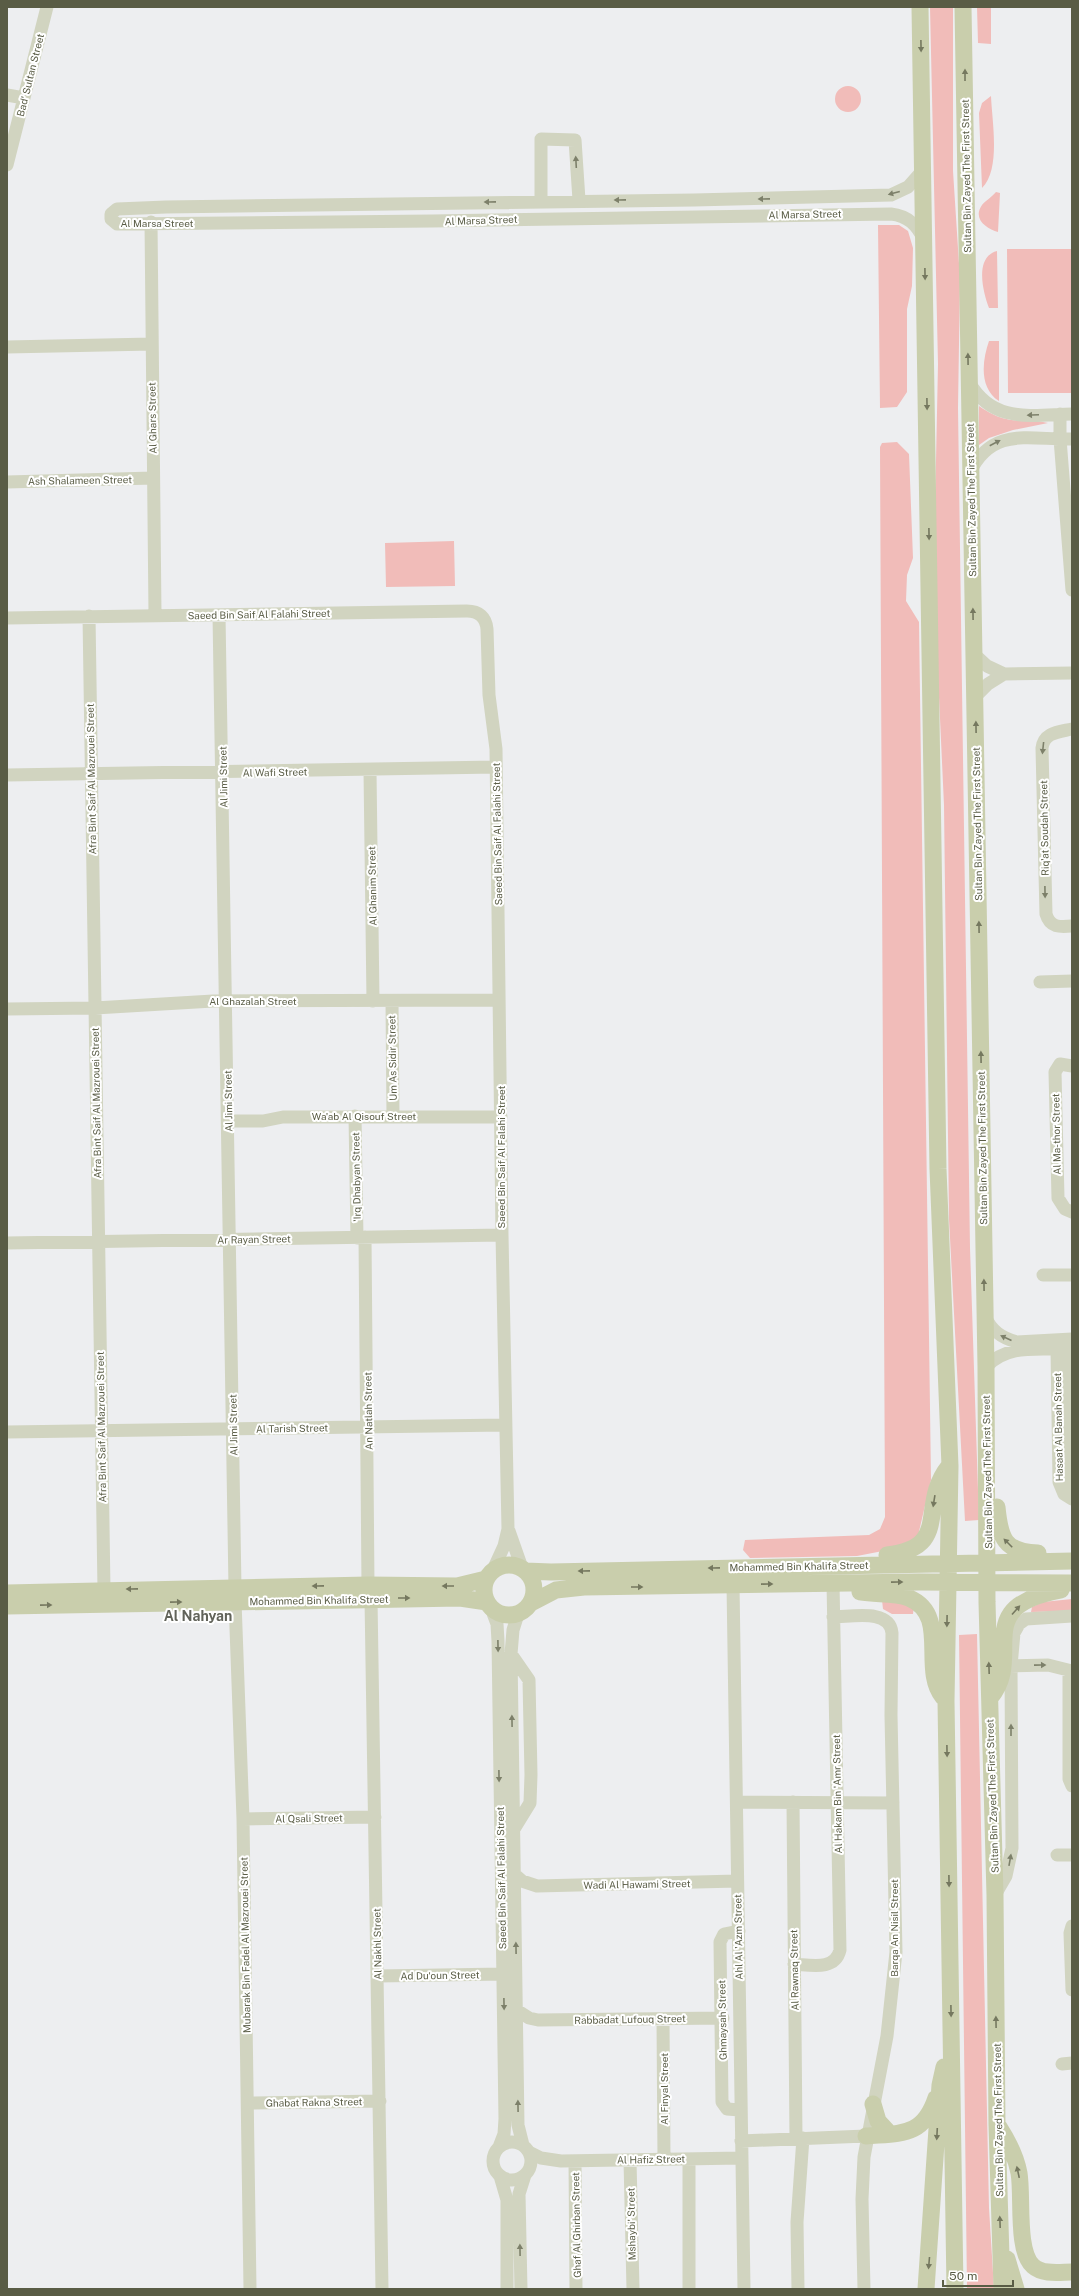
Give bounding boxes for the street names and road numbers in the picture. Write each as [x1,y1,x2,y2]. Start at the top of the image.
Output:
street label: Bad' Sultan Street [14,32,46,118]
street label: Sultan Bin Zayed The First Street [959,99,973,253]
street label: Al Marsa Street [768,207,842,221]
street label: Al Marsa Street [444,213,518,227]
street label: Al Marsa Street [120,217,194,229]
street label: Al Ghars Street [145,382,159,454]
street label: Sultan Bin Zayed The First Street [964,423,978,577]
street label: Ash Shalameen Street [28,473,132,487]
street label: Saeed Bin Saif Al Falahi Street [188,607,331,621]
street label: Afra Bint Saif Al Mazrouei Street [84,703,98,855]
street label: Al Jimi Street [216,746,230,808]
street label: Sultan Bin Zayed The First Street [970,747,984,901]
street label: Saeed Bin Saif Al Falahi Street [490,762,504,905]
street label: Al Wafi Street [242,765,308,779]
street label: Riq'at Soudah Street [1037,780,1051,876]
street label: Al Ghanim Street [365,846,379,926]
street label: Al Ghazalah Street [209,995,297,1007]
street label: Um As Sidir Street [385,1015,399,1101]
street label: Afra Bint Saif Al Mazrouei Street [89,1027,103,1179]
street label: Al Jimi Street [221,1070,235,1132]
street label: Sultan Bin Zayed The First Street [975,1071,989,1225]
street label: Saeed Bin Saif Al Falahi Street [495,1086,507,1228]
street label: Al Ma-thor Street [1049,1093,1063,1175]
street label: Wa'ab Al Qisouf Street [312,1110,416,1122]
street label: 'Irq Dhabyan Street [349,1132,363,1222]
street label: Ar Rayan Street [217,1232,291,1246]
street label: Afra Bint Saif Al Mazrouei Street [94,1351,108,1503]
street label: An Natlah Street [361,1372,375,1450]
street label: Hasaat Al Banah Street [1051,1372,1065,1482]
street label: Al Jimi Street [226,1394,240,1456]
street label: Sultan Bin Zayed The First Street [980,1395,994,1549]
street label: Al Tarish Street [256,1421,328,1435]
street label: Mohammed Bin Khalifa Street [729,1559,869,1573]
street label: Mohammed Bin Khalifa Street [249,1593,389,1607]
street label: Sultan Bin Zayed The First Street [983,1719,1001,1873]
street label: Al Hakam Bin 'Amr Street [830,1734,844,1854]
street label: Saeed Bin Saif Al Falahi Street [494,1806,508,1949]
street label: Al Qsali Street [275,1811,343,1825]
street label: Mubarak Bin Fadel Al Mazrouei Street [237,1857,253,2033]
street label: Wadi Al Hawami Street [583,1877,691,1891]
street label: Barqa An Nisil Street [888,1879,900,1977]
street label: Ahl Al 'Azm Street [731,1894,745,1980]
street label: Al Nakhl Street [370,1908,384,1980]
street label: Al Rawnaq Street [787,1929,801,2011]
street label: Ad Duʹoun Street [400,1968,480,1982]
street label: Ghmaysah Street [715,1980,729,2060]
street label: Rabbadat Lufouq Street [574,2012,686,2026]
street label: Sultan Bin Zayed The First Street [991,2043,1005,2197]
street label: Al Finyal Street [658,2053,670,2125]
street label: Ghabat Rakna Street [265,2095,363,2109]
street label: Al Hafiz Street [617,2152,685,2166]
street label: Ghaf Al Ghirban Street [569,2172,583,2278]
street label: Mshaybi' Street [624,2187,638,2261]

